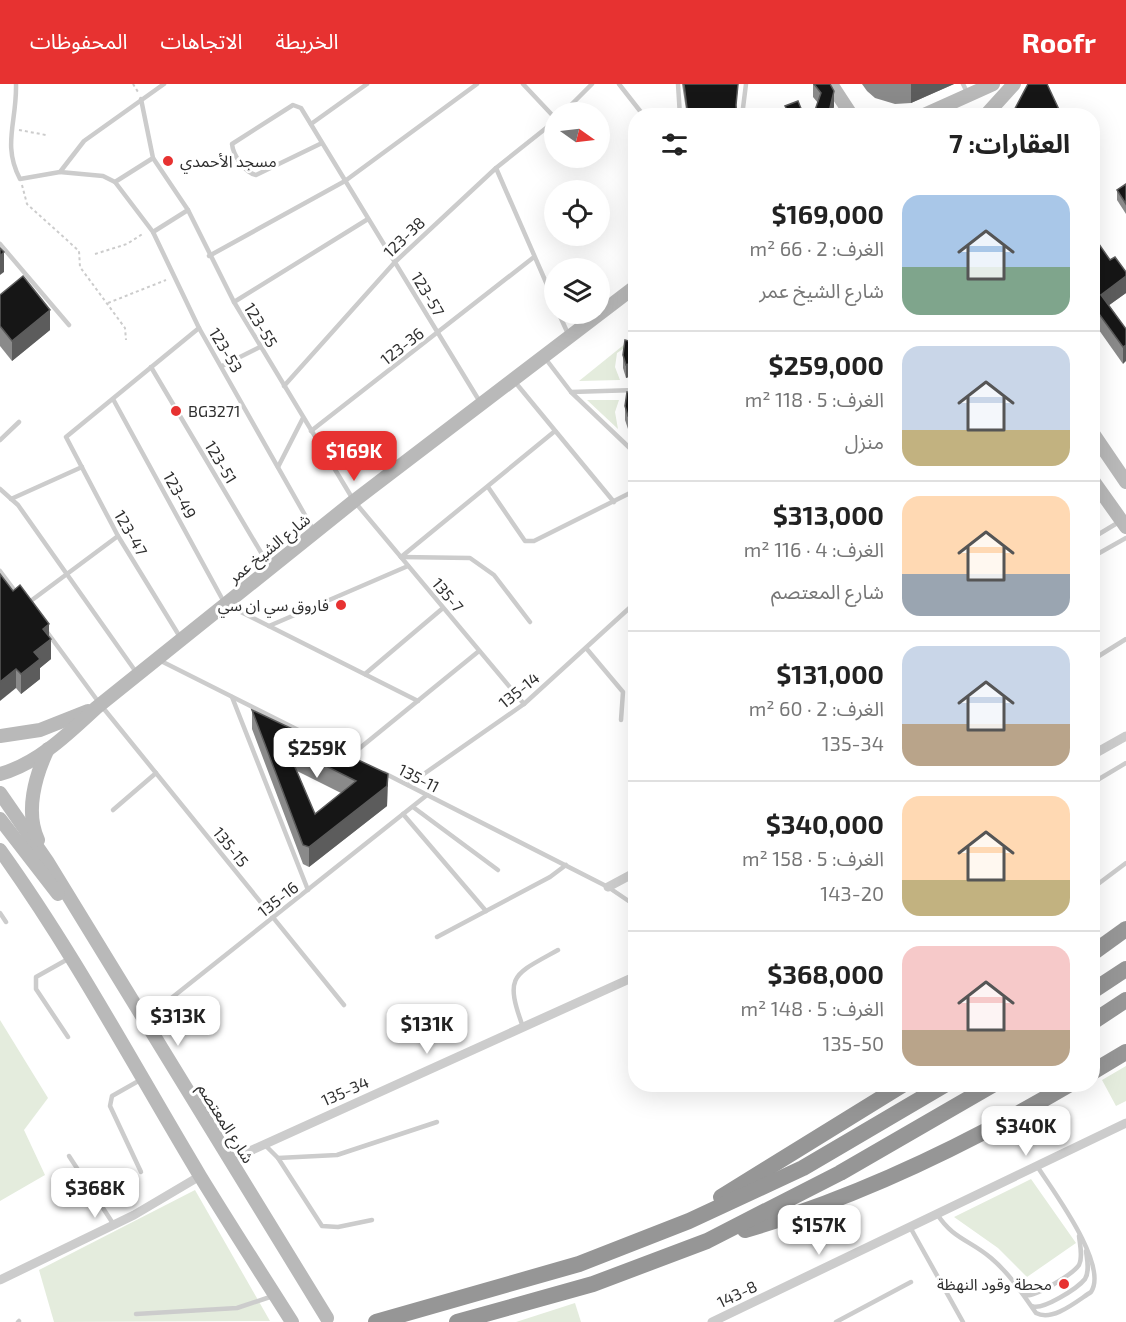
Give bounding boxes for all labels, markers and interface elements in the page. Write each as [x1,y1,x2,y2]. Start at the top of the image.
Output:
text: Roofr [1022,25,1096,59]
text: المحفوظات [30,28,127,53]
text: الاتجاهات [160,28,242,53]
text: الخريطة [275,28,338,53]
north arrow [544,102,610,168]
map controls [544,102,610,324]
text: العقارات: 7 [949,127,1070,158]
icon: filters [658,128,691,161]
place label: مسجد الأحمدي [180,151,277,174]
marker: مسجد الأحمدي [161,154,175,168]
button: locate [544,180,610,246]
text: $169,000 [771,198,884,229]
street label: 123-38 [379,212,428,261]
icon: home [950,219,1022,291]
text: الغرف: 2 · 66 m² [749,236,884,260]
button: layers [544,258,610,324]
street label: 123-57 [408,268,449,319]
text: شارع الشيخ عمر [759,278,884,302]
street label: 123-55 [241,299,282,350]
street label: 123-36 [376,323,427,368]
street label: 123-53 [206,324,247,376]
text: $259,000 [769,349,884,380]
icon: home [950,370,1022,442]
text: الغرف: 5 · 118 m² [745,387,884,411]
place label: BG3271 [188,401,240,420]
marker: BG3271 [169,404,183,418]
text: منزل [845,429,884,453]
pin: $169K [312,431,396,482]
street label: 123-51 [201,437,242,487]
text: $169K [326,438,382,462]
street label: 123-49 [160,468,201,521]
text: $313,000 [773,499,884,530]
street label: 123-47 [111,507,152,559]
street label: شارع الشيخ عمر [223,509,316,590]
icon: home [950,520,1022,592]
text: الغرف: 4 · 116 m² [744,537,884,561]
street label: 135-7 [429,574,468,616]
text: شارع المعتصم [771,579,884,603]
place label: فاروق سي ان سي [218,595,329,618]
marker: فاروق سي ان سي [334,598,348,612]
text: $131,000 [776,658,884,689]
street label: 135-14 [495,667,543,712]
icon: home [950,670,1022,742]
text: الغرف: 2 · 60 m² [749,696,884,720]
pin: $259K [275,728,359,779]
text: 135-34 [822,731,884,755]
text: $259K [288,735,346,759]
street label: 135-11 [396,759,443,796]
text: $340,000 [766,808,884,839]
icon: home [950,820,1022,892]
street label: 135-15 [210,823,253,870]
text: الغرف: 5 · 158 m² [742,846,884,870]
street label: 135-16 [254,877,302,920]
text: 143-20 [820,881,884,905]
text: $368,000 [767,958,884,989]
icon: home [950,970,1022,1042]
pin: $313K [136,996,220,1047]
text: الغرف: 5 · 148 m² [740,996,884,1020]
text: $313K [150,1003,206,1027]
pin: $131K [385,1004,469,1055]
text: $131K [401,1011,453,1035]
text: 135-50 [822,1031,884,1055]
street label: 135-34 [318,1072,372,1109]
street label: شارع المعتصم [191,1079,258,1168]
pin: $340K [984,1106,1068,1157]
text: $340K [996,1113,1056,1137]
pin: $368K [53,1168,137,1219]
text: $368K [65,1175,125,1199]
pin: $157K [777,1205,861,1256]
text: $157K [792,1212,846,1236]
place label: محطة وقود النهظة [937,1274,1052,1294]
street label: 143-8 [714,1276,760,1311]
marker: محطة وقود النهظة [1057,1277,1071,1291]

